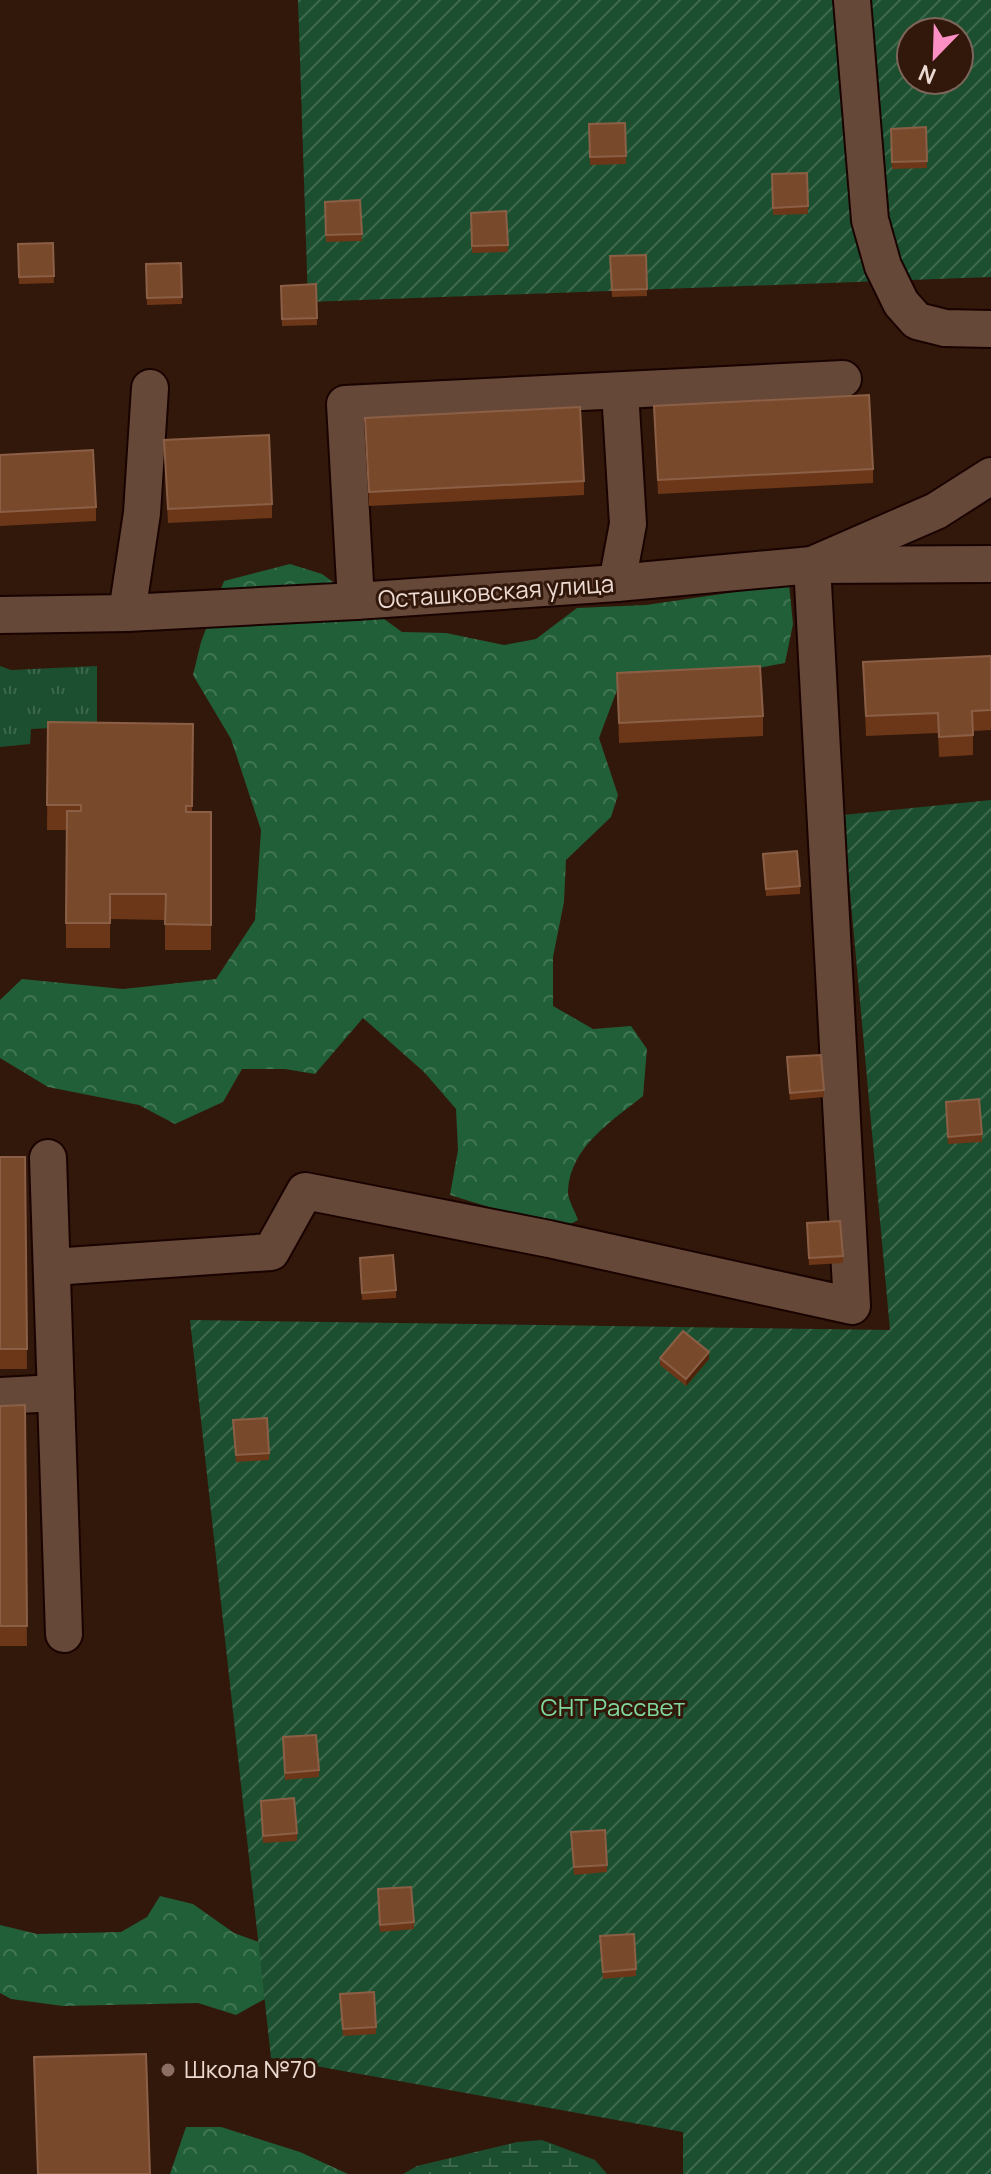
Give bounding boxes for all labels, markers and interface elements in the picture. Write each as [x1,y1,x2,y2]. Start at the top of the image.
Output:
north arrow [895,16,975,96]
text: N [914,58,940,91]
street label: Осташковская улица [377,566,615,615]
park label: СНТ Рассвет [541,1690,685,1723]
place label: Школа №70 [184,2052,317,2085]
marker: Школа №70 [159,2061,177,2079]

